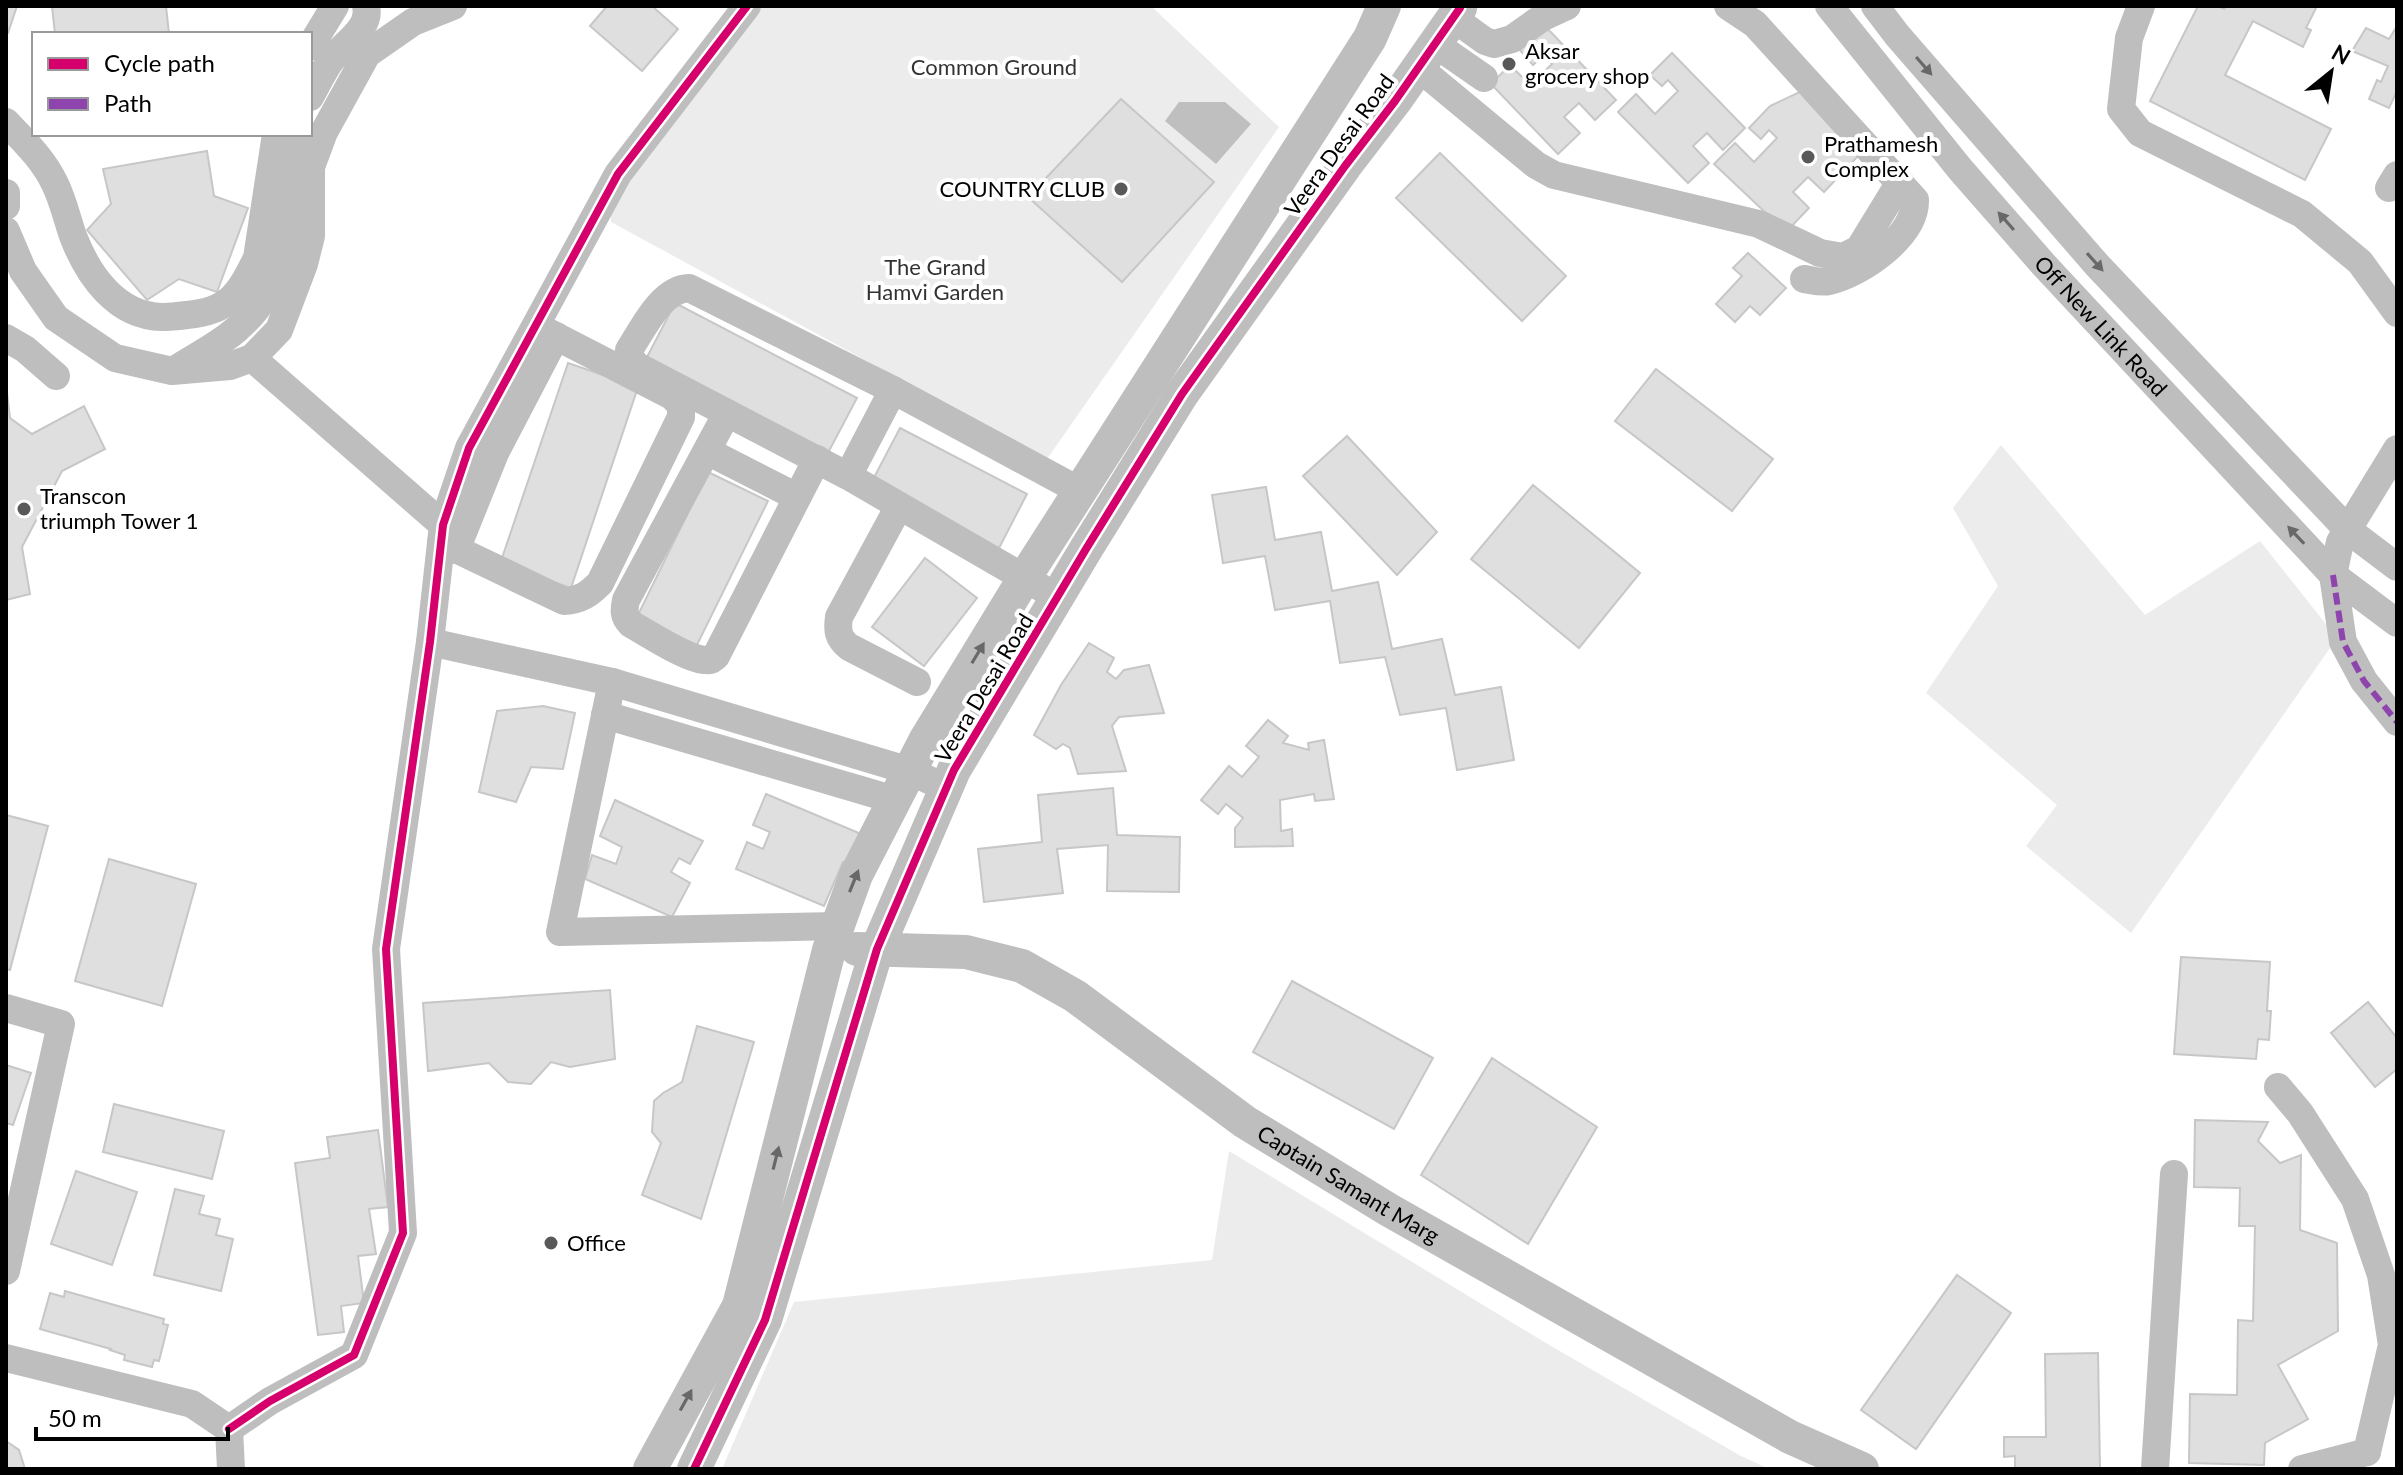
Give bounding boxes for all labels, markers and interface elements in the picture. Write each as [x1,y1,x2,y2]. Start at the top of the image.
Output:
legend [32,32,312,136]
north arrow [2291,32,2371,112]
place label: Aksar grocery shop [1525,37,1649,89]
text: N [2327,38,2355,70]
text: Cycle path [104,48,215,77]
park label: Common Ground [911,53,1077,80]
marker: Aksar grocery shop [1500,55,1518,73]
one-way arrow [1915,56,1932,76]
street label: Veera Desai Road [1278,68,1399,221]
text: Path [104,88,152,117]
place label: Prathamesh Complex [1824,130,1938,182]
marker: Prathamesh Complex [1799,148,1817,166]
place label: COUNTRY CLUB [940,175,1105,202]
marker: COUNTRY CLUB [1112,180,1130,198]
one-way arrow [1997,211,2015,231]
street label: Off New Link Road [2029,250,2173,402]
park label: The Grand Hamvi Garden [866,253,1004,305]
one-way arrow [2086,253,2104,272]
place label: Transcon triumph Tower 1 [40,482,198,534]
marker: Transcon triumph Tower 1 [15,500,33,518]
one-way arrow [2287,526,2305,545]
street label: Veera Desai Road [928,608,1039,767]
one-way arrow [971,642,985,664]
one-way arrow [848,869,861,893]
street label: Captain Samant Marg [1253,1119,1444,1249]
one-way arrow [770,1146,783,1171]
place label: Office [567,1229,626,1256]
marker: Office [542,1234,560,1252]
one-way arrow [679,1389,693,1411]
scale bar [36,1391,228,1441]
text: 50 m [48,1403,102,1432]

